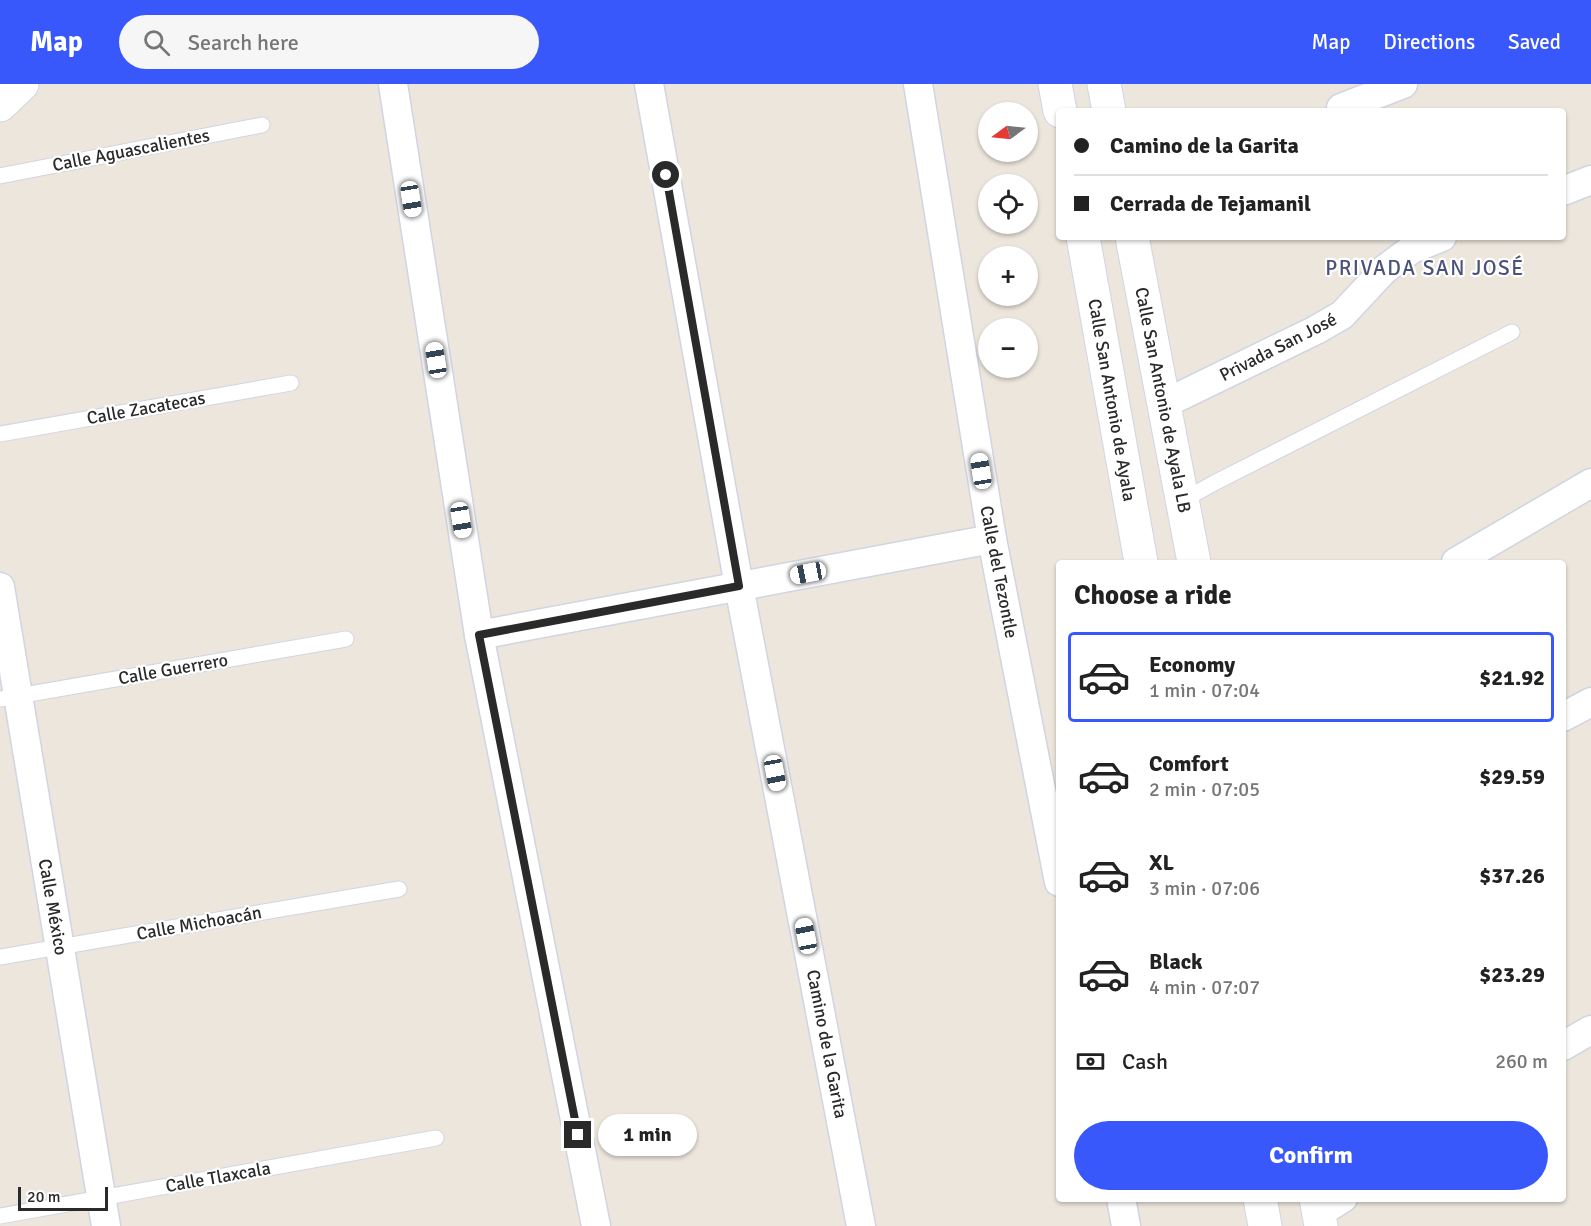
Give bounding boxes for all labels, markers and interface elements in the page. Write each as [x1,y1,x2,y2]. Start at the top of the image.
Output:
search box [119,15,539,69]
text: Map [30,25,83,59]
icon: search [140,26,173,59]
text: Search here [188,29,299,56]
text: Map [1312,29,1350,55]
text: Directions [1383,29,1475,55]
text: Saved [1508,29,1561,55]
north arrow [978,102,1038,162]
map controls [978,102,1038,378]
street label: Calle Aguascalientes [50,124,212,176]
text: Camino de la Garita [1110,132,1299,159]
route start [652,161,679,188]
button: locate [978,174,1038,234]
car [399,180,423,218]
text: Cerrada de Tejamanil [1110,190,1311,217]
button: + [978,246,1038,306]
district label: PRIVADA SAN JOSÉ [1325,255,1525,281]
street label: Calle San Antonio de Ayala LB [1130,285,1196,515]
street label: Calle San Antonio de Ayala [1083,297,1141,503]
street label: Privada San José [1216,308,1340,386]
button: − [978,318,1038,378]
car [424,341,448,379]
street label: Calle Zacatecas [85,387,207,429]
car [969,452,993,490]
car [449,501,473,539]
street label: Calle del Tezontle [975,504,1023,640]
car [789,561,827,585]
text: Choose a ride [1074,579,1232,612]
street label: Calle Guerrero [116,649,230,689]
icon: car [1077,650,1131,704]
text: Economy [1149,651,1235,678]
text: $21.92 [1479,664,1545,691]
text: 1 min · 07:04 [1149,678,1260,703]
icon: car [1077,749,1131,803]
text: Comfort [1149,750,1229,777]
car [763,754,787,792]
text: $29.59 [1479,763,1545,790]
text: 2 min · 07:05 [1149,777,1260,802]
icon: car [1077,848,1131,902]
text: XL [1149,849,1174,876]
street label: Calle México [34,857,72,957]
text: $37.26 [1479,862,1545,889]
text: 3 min · 07:06 [1149,876,1260,901]
street label: Calle Michoacán [135,901,263,945]
car [794,917,818,955]
icon: car [1077,947,1131,1001]
text: Black [1149,948,1203,975]
text: $23.29 [1479,961,1545,988]
street label: Camino de la Garita [802,968,852,1120]
text: 4 min · 07:07 [1149,975,1260,1000]
icon: cash [1074,1045,1107,1078]
text: Cash [1122,1048,1168,1075]
text: 260 m [1495,1049,1548,1074]
callout: 1 min [599,1114,698,1156]
route end [564,1121,591,1148]
button: Confirm [1074,1121,1548,1190]
text: 1 min [623,1122,672,1147]
street label: Calle Tlaxcala [164,1157,272,1197]
scale bar [18,1184,108,1212]
text: 20 m [27,1187,61,1207]

